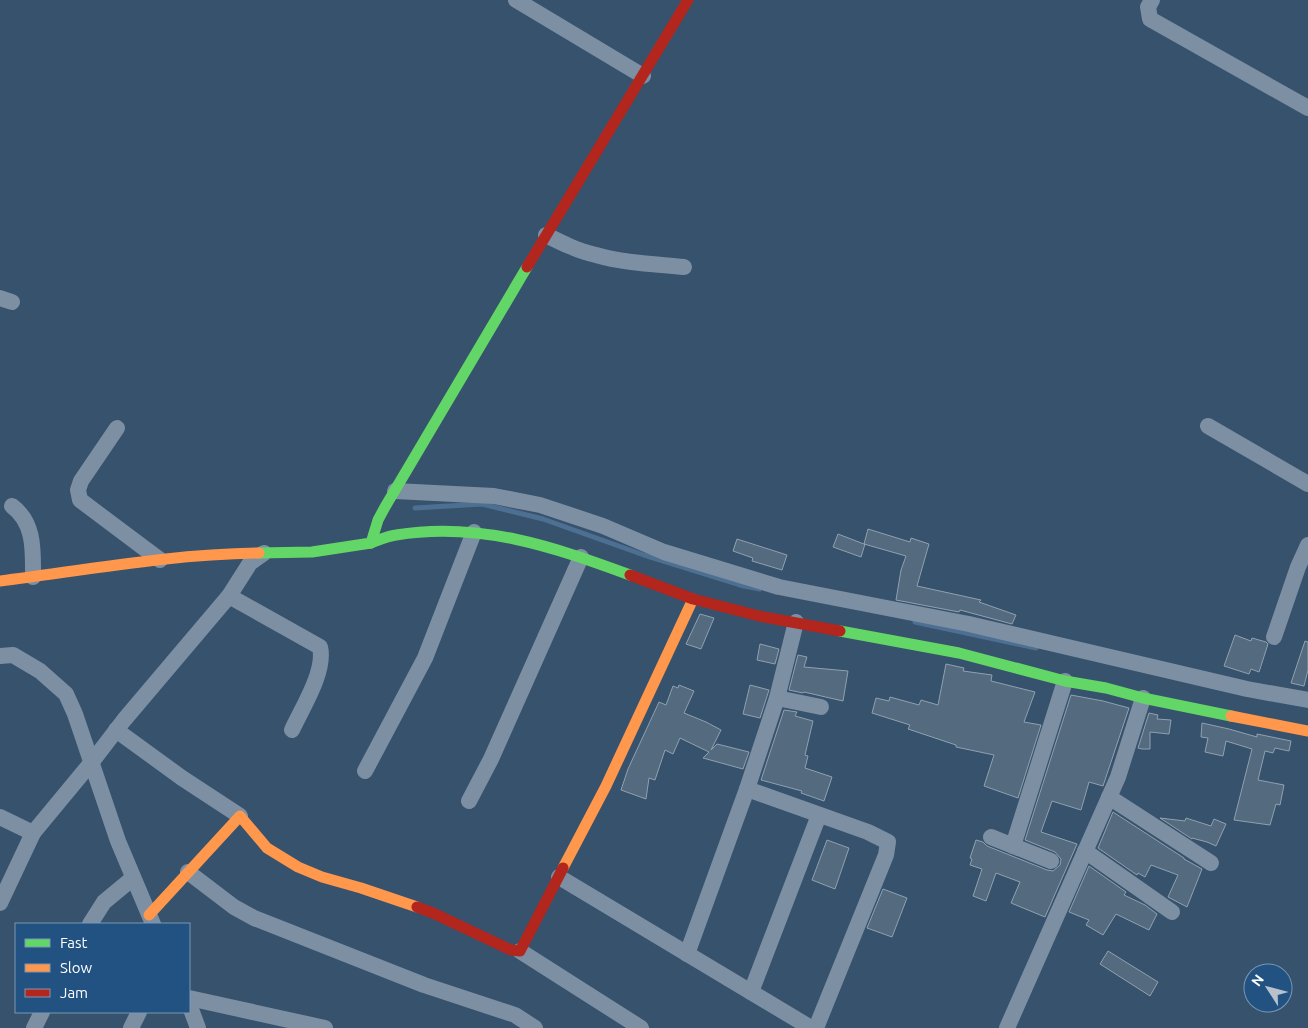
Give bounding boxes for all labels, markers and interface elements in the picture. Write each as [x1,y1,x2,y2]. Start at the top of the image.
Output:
legend [15,923,190,1013]
text: Fast [60,934,88,951]
text: Slow [60,959,93,976]
north arrow [1243,963,1293,1013]
text: N [1248,971,1267,989]
text: Jam [60,984,88,1001]

